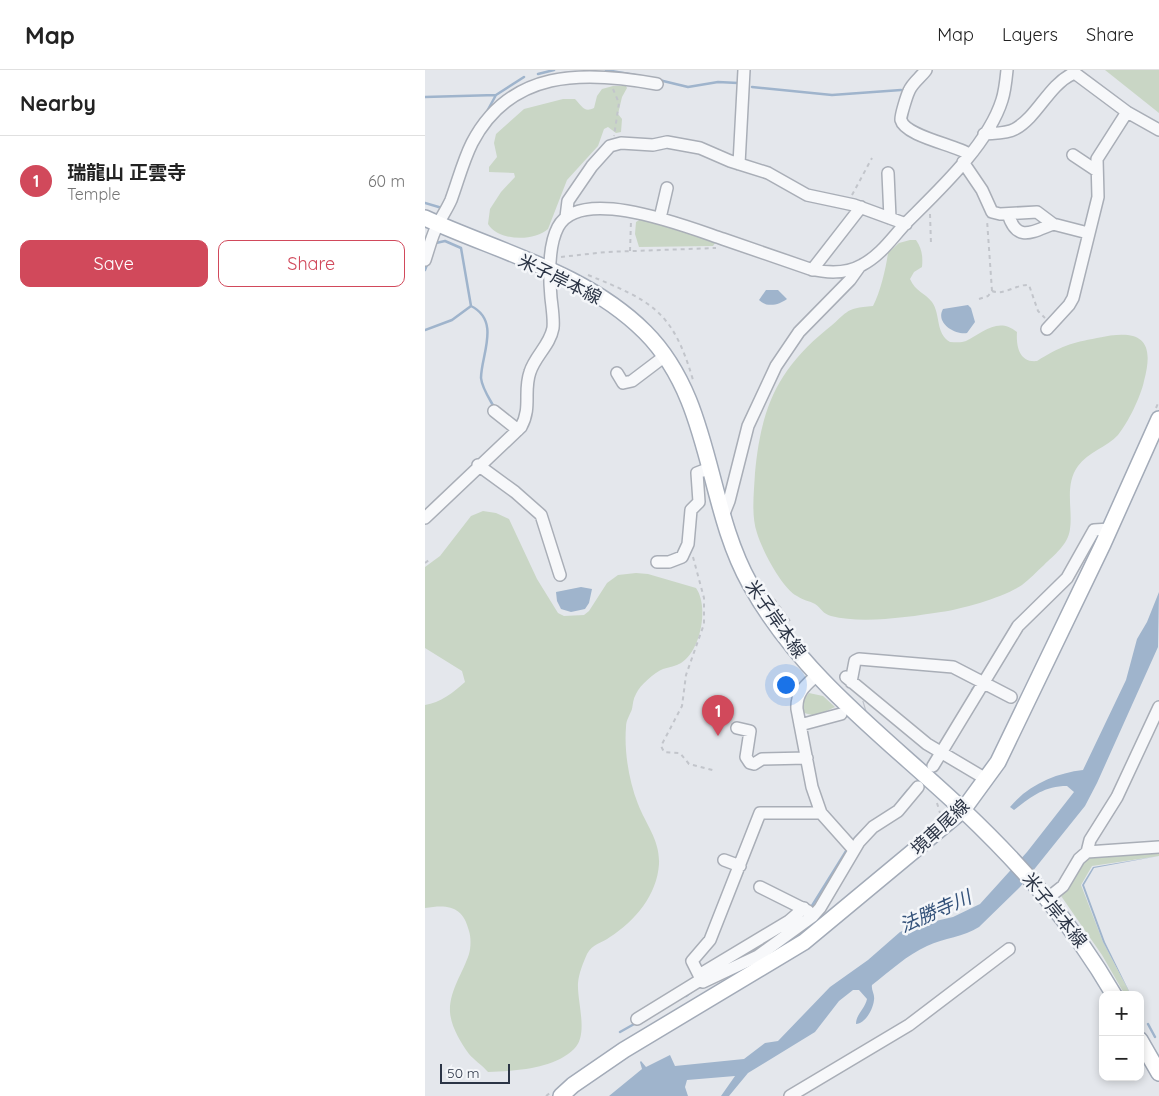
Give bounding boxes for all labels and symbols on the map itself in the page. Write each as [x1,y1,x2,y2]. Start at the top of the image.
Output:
street label: 米子岸本線 [515,249,605,309]
street label: 米子岸本線 [741,576,811,662]
your location [773,672,799,698]
pin: 1 [702,695,734,736]
street label: 境車尾線 [906,794,974,860]
street label: 米子岸本線 [1018,868,1092,952]
water label: 法勝寺川 [895,884,976,937]
scale bar [440,1061,510,1084]

